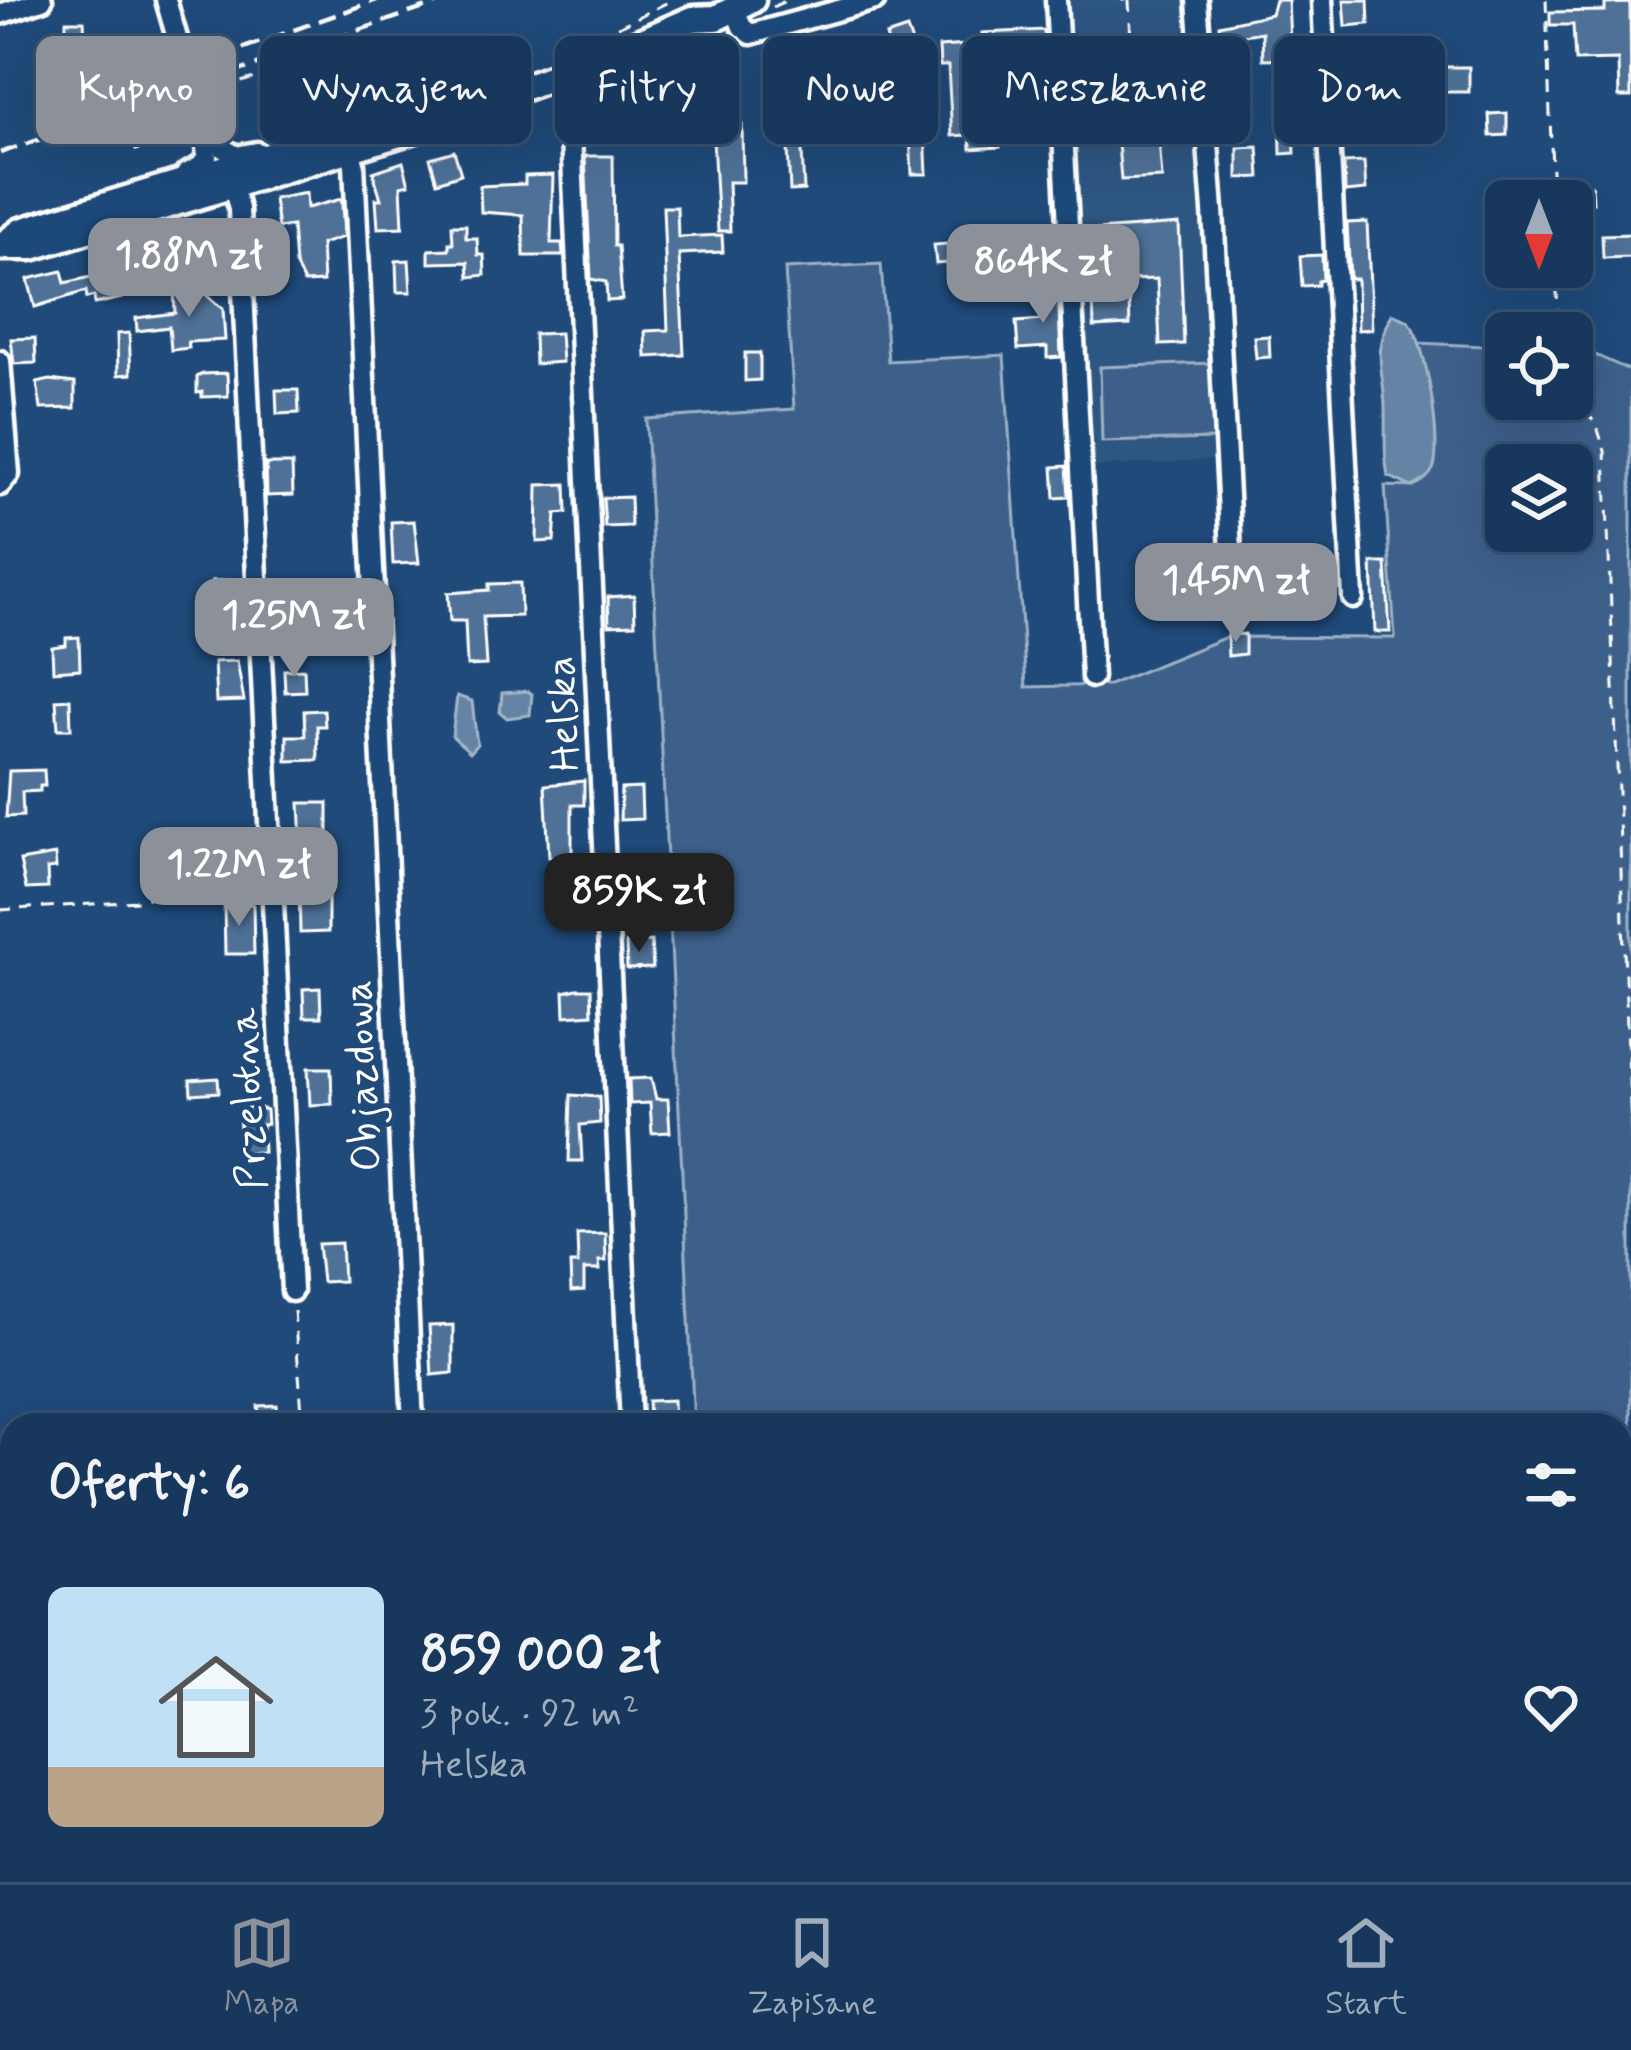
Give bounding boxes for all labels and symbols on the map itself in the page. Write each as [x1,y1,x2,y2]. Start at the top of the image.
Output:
north arrow [1485,180,1593,288]
pin: 1.88M zł [65,218,313,320]
pin: 864K zł [932,224,1154,326]
pin: 1.45M zł [1112,543,1360,645]
pin: 1.25M zł [170,578,418,680]
street label: Helska [534,655,595,773]
pin: 1.22M zł [115,827,363,929]
pin: 859K zł [528,853,750,955]
street label: Objazdowa [331,979,396,1173]
street label: Przelotna [217,1006,282,1191]

